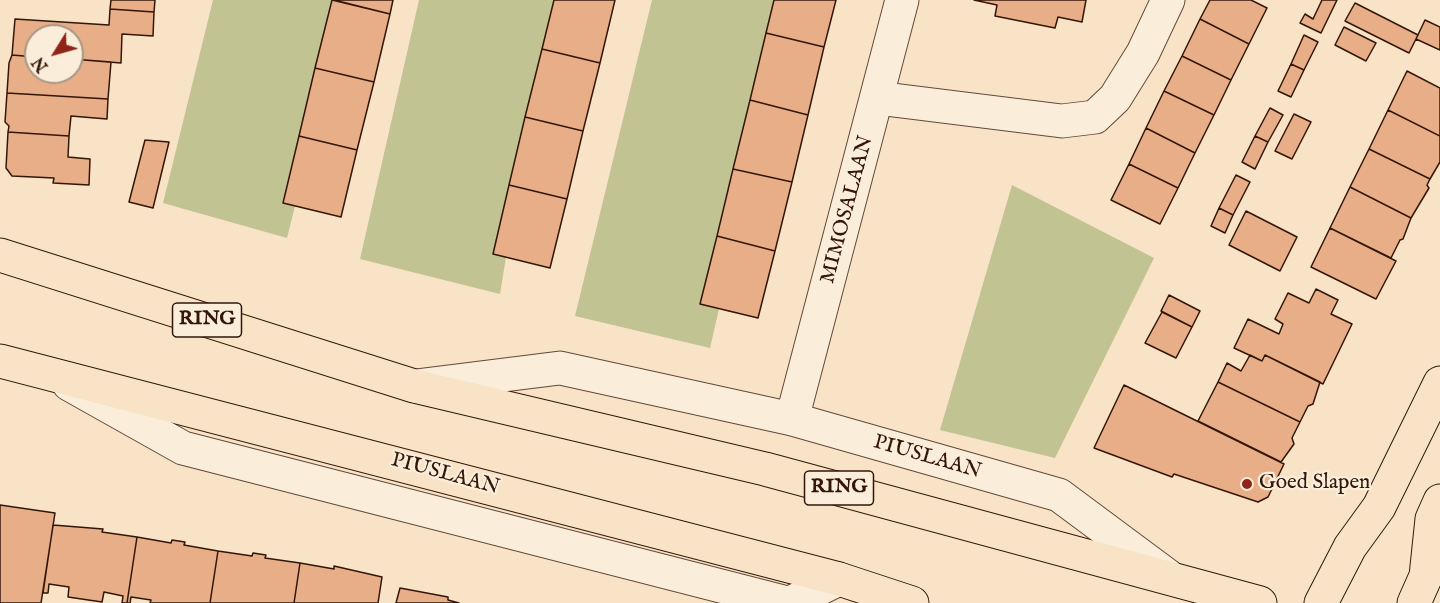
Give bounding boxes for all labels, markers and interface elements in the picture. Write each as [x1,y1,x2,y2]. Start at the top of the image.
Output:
north arrow [24,24,84,84]
text: N [29,52,53,75]
street label: MIMOSALAAN [816,133,880,287]
road number: RING [172,303,242,337]
street label: PIUSLAAN [870,431,984,485]
street label: PIUSLAAN [388,448,502,502]
road number: RING [804,471,874,505]
place label: Goed Slapen [1259,471,1370,497]
marker: Goed Slapen [1240,477,1254,491]

